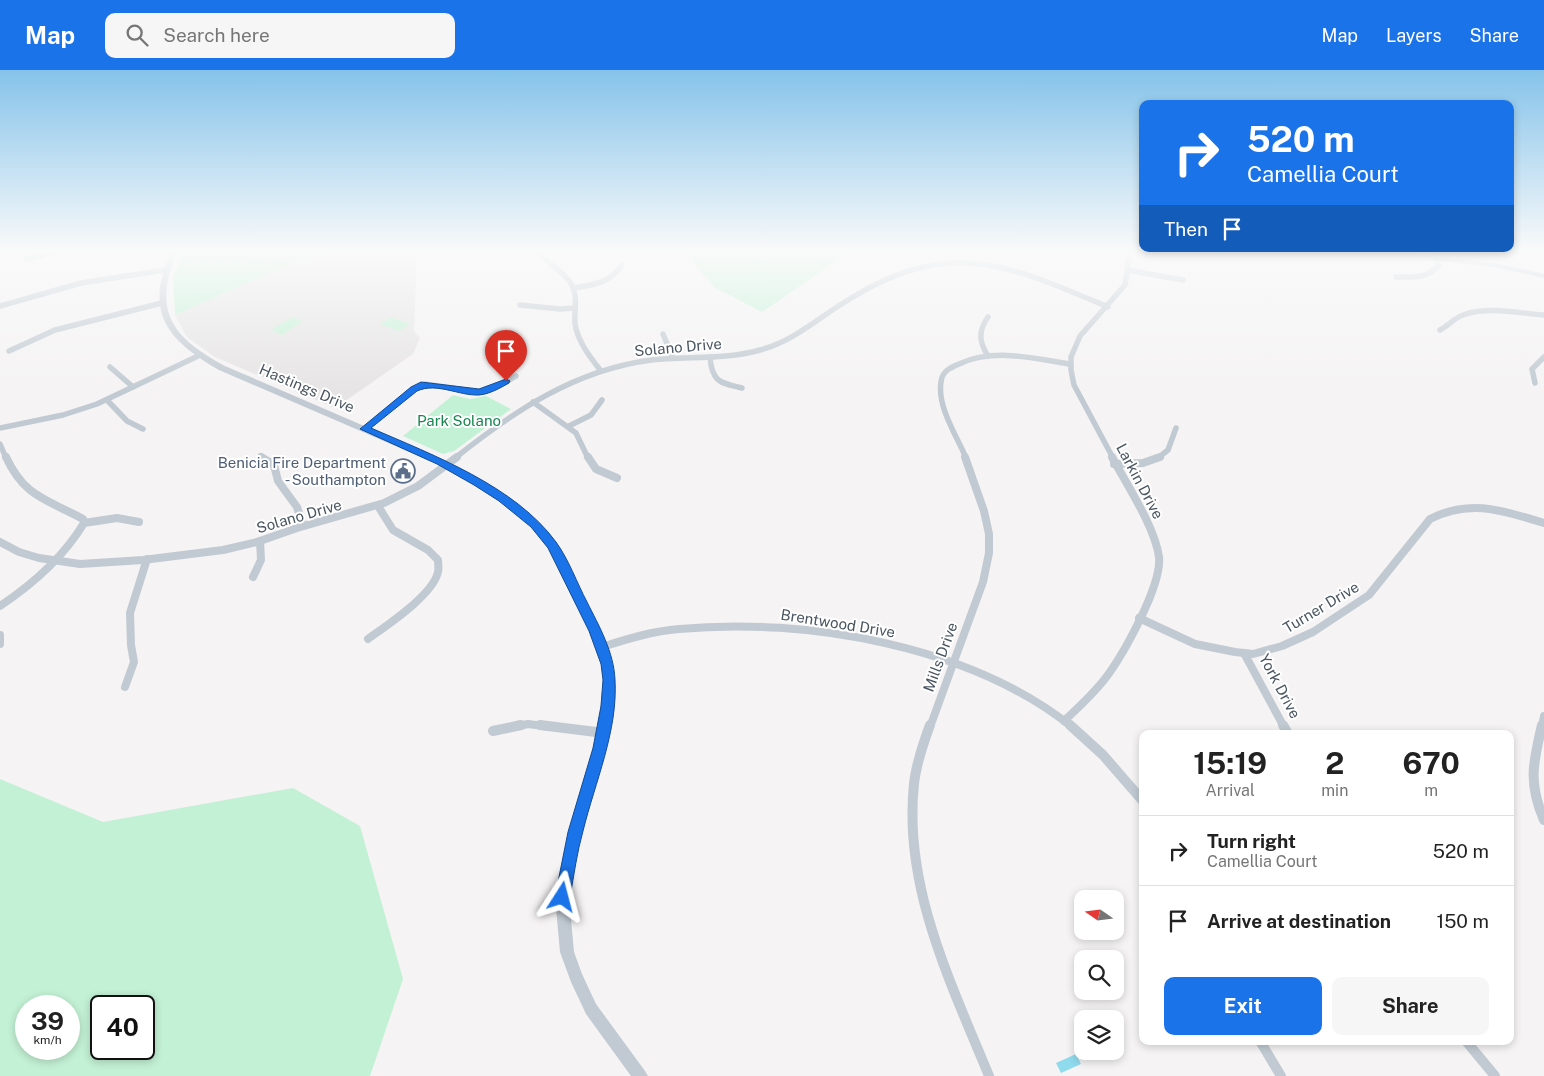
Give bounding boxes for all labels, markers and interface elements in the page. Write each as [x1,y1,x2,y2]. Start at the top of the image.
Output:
search box [105,13,455,58]
text: Map [25,21,75,49]
icon: search [123,21,151,49]
text: Search here [163,24,270,46]
text: Map [1322,25,1358,46]
text: Layers [1386,25,1442,46]
text: Share [1470,25,1519,46]
text: 520 m [1247,119,1355,160]
icon: right [1164,120,1229,185]
text: Camellia Court [1247,161,1399,187]
icon: arrive [1218,215,1246,243]
text: Then [1164,218,1208,240]
pin [485,330,527,381]
street label: Solano Drive [633,335,723,359]
icon: arrive [492,337,520,365]
street label: Hastings Drive [257,360,357,416]
park label: Park Solano [417,412,501,429]
street label: Larkin Drive [1113,440,1167,522]
place label: Benicia Fire Department - Southampton [218,454,386,488]
public building icon: Benicia Fire Department - Southampton [390,458,416,484]
street label: Solano Drive [254,496,344,536]
street label: Turner Drive [1280,578,1362,636]
street label: Brentwood Drive [780,606,896,640]
street label: Mills Drive [920,620,960,694]
street label: York Drive [1256,651,1304,721]
text: 15:19 [1193,745,1267,781]
text: 2 [1325,745,1344,781]
text: 670 [1403,745,1460,781]
text: Arrival [1205,781,1255,800]
text: min [1321,781,1348,800]
text: m [1424,781,1438,800]
text: Turn right [1207,830,1296,852]
icon: right [1164,837,1192,865]
text: 520 m [1433,840,1489,862]
text: Camellia Court [1207,852,1317,871]
position arrow [535,870,587,922]
north arrow [1074,890,1124,940]
map controls [1074,890,1124,1060]
icon: arrive [1164,907,1192,935]
text: Arrive at destination [1207,910,1391,932]
text: 150 m [1436,910,1489,932]
button: search [1074,950,1124,1000]
button: Exit [1164,977,1322,1035]
button: Share [1332,977,1489,1035]
speed limit sign: 40 [90,995,155,1060]
text: 39 [31,1006,64,1036]
button: layers [1074,1010,1124,1060]
text: km/h [33,1033,62,1047]

